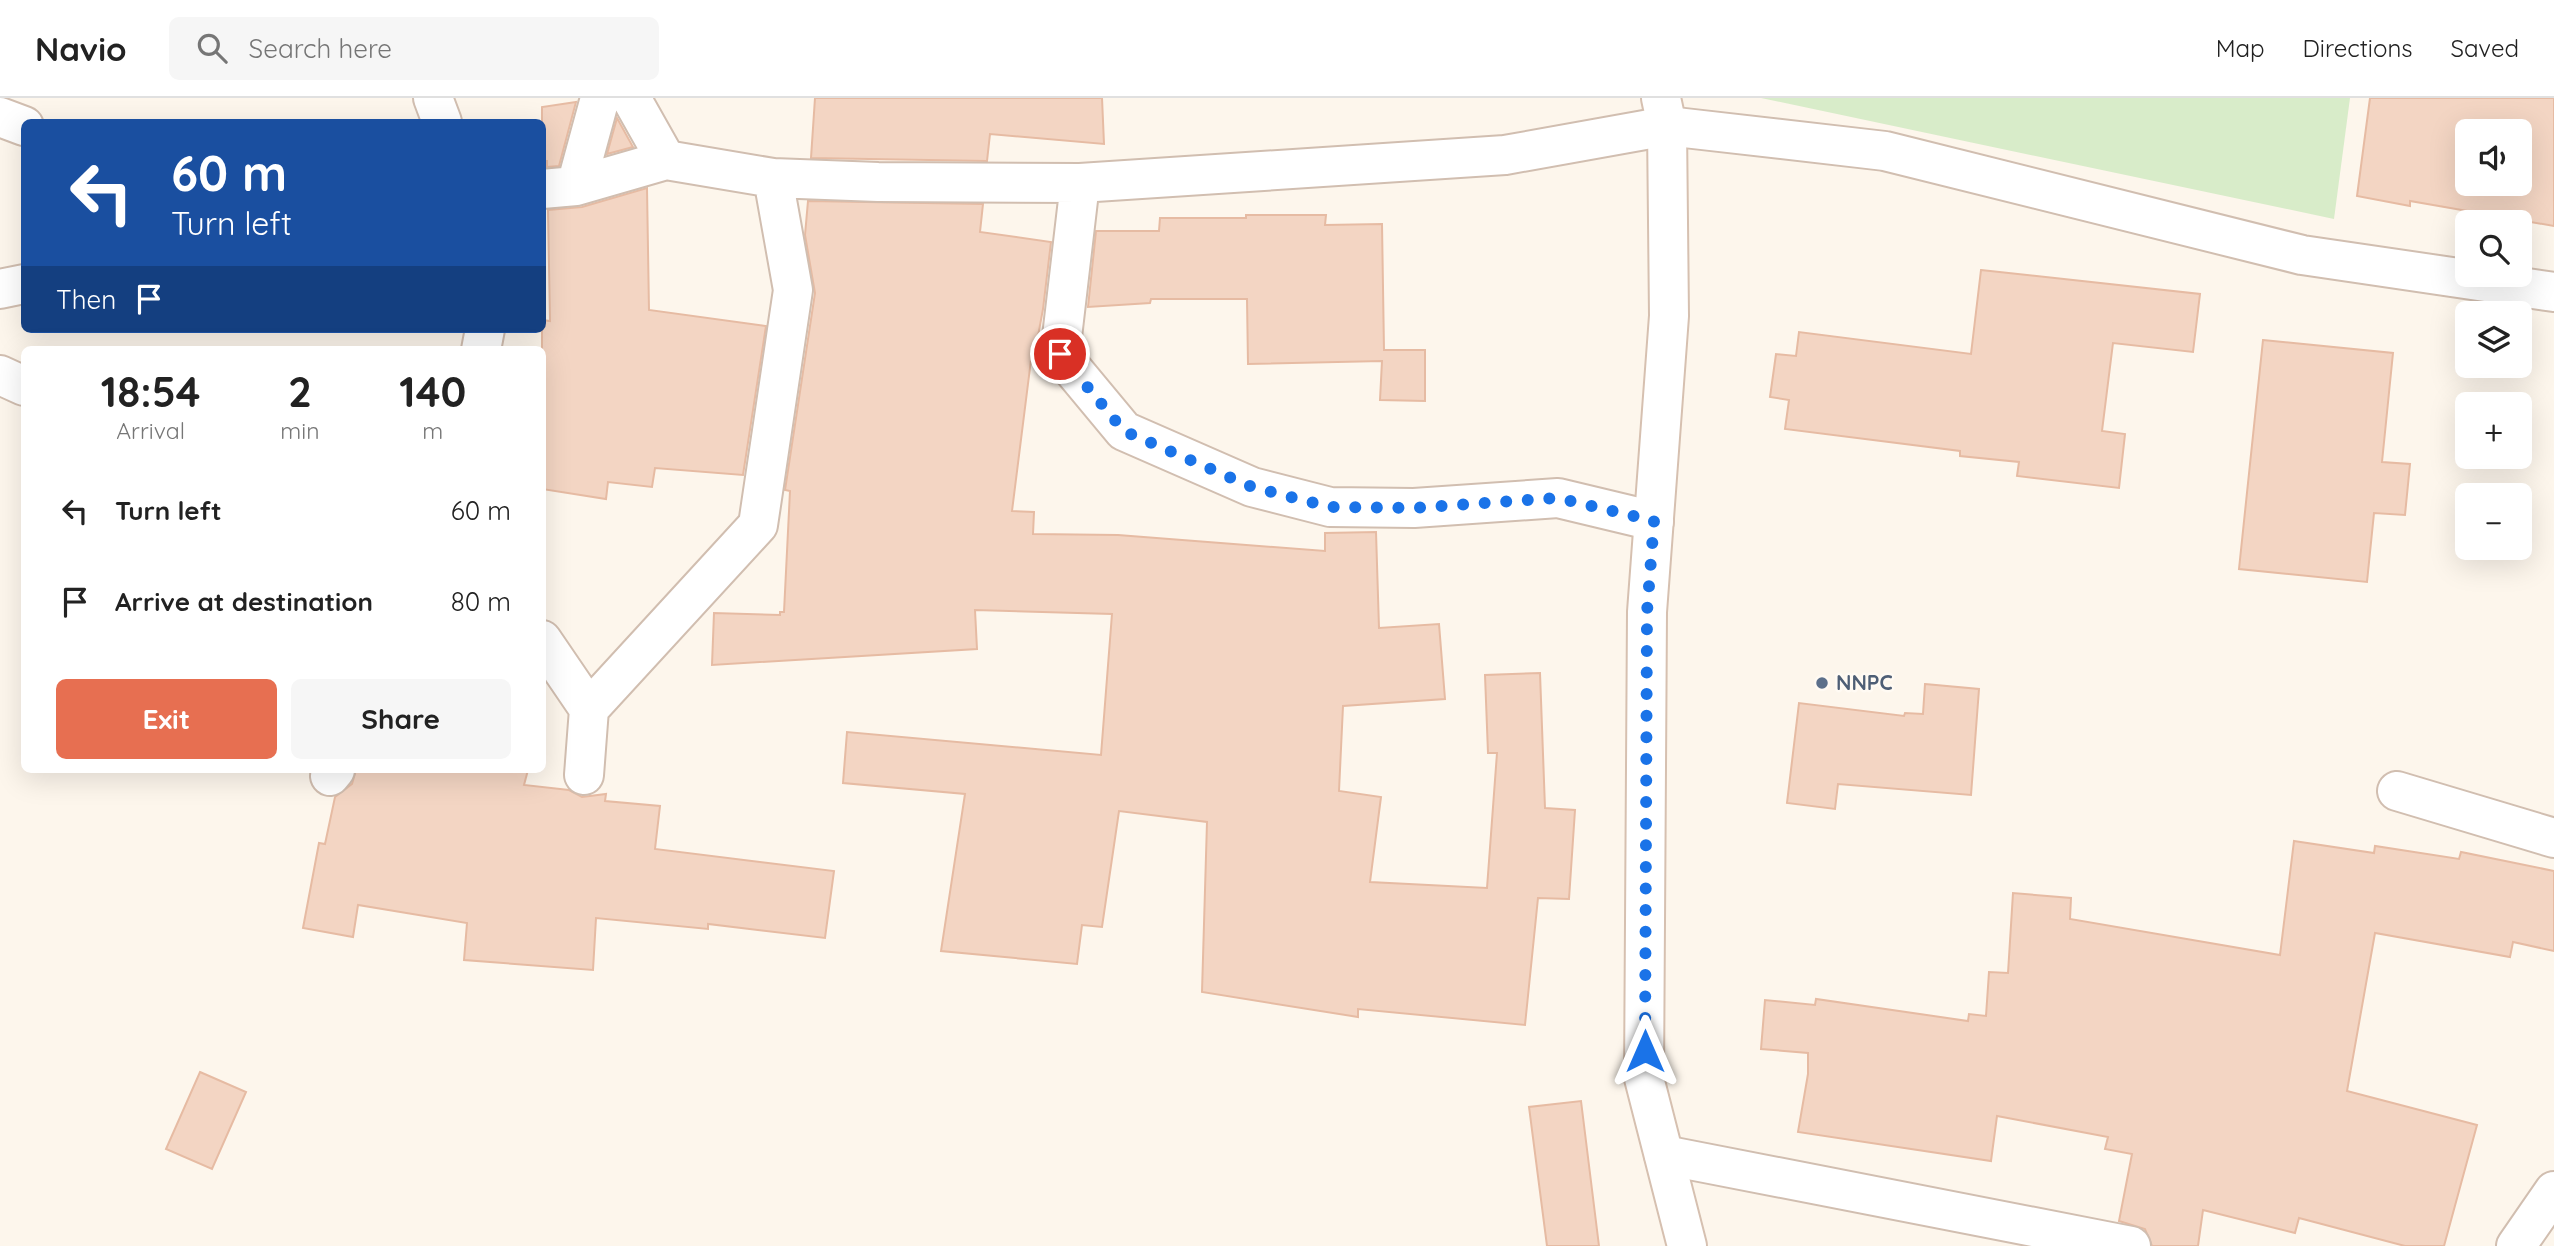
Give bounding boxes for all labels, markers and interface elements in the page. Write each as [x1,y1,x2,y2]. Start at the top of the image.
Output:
search box [169,17,659,80]
text: Navio [35,28,127,69]
icon: search [193,29,231,67]
text: Search here [249,32,392,65]
text: Map [2216,33,2265,63]
text: Directions [2303,33,2413,63]
text: Saved [2451,33,2519,63]
map controls [2455,119,2532,560]
button: sound [2455,119,2532,196]
text: 60 m [171,142,287,203]
icon: left [56,147,147,238]
text: Turn left [171,203,292,243]
button: search [2455,210,2532,287]
icon: arrive [130,280,168,318]
text: Then [56,283,116,316]
button: layers [2455,301,2532,378]
pin [1030,324,1090,384]
icon: arrive [1041,335,1079,373]
text: 18:54 [101,365,201,418]
text: 2 [288,365,312,418]
text: 140 [399,365,466,418]
button: + [2455,392,2532,469]
text: Arrival [116,416,185,445]
text: min [280,416,320,445]
text: m [422,416,443,445]
button: − [2455,483,2532,560]
icon: left [56,492,94,530]
text: Turn left [115,494,222,527]
text: 60 m [451,494,511,527]
icon: arrive [56,583,94,621]
text: Arrive at destination [115,585,373,618]
text: 80 m [451,585,511,618]
place label: NNPC [1836,669,1893,695]
marker: NNPC [1814,675,1830,691]
button: Exit [56,679,277,759]
button: Share [291,679,511,759]
position arrow [1608,1014,1682,1088]

